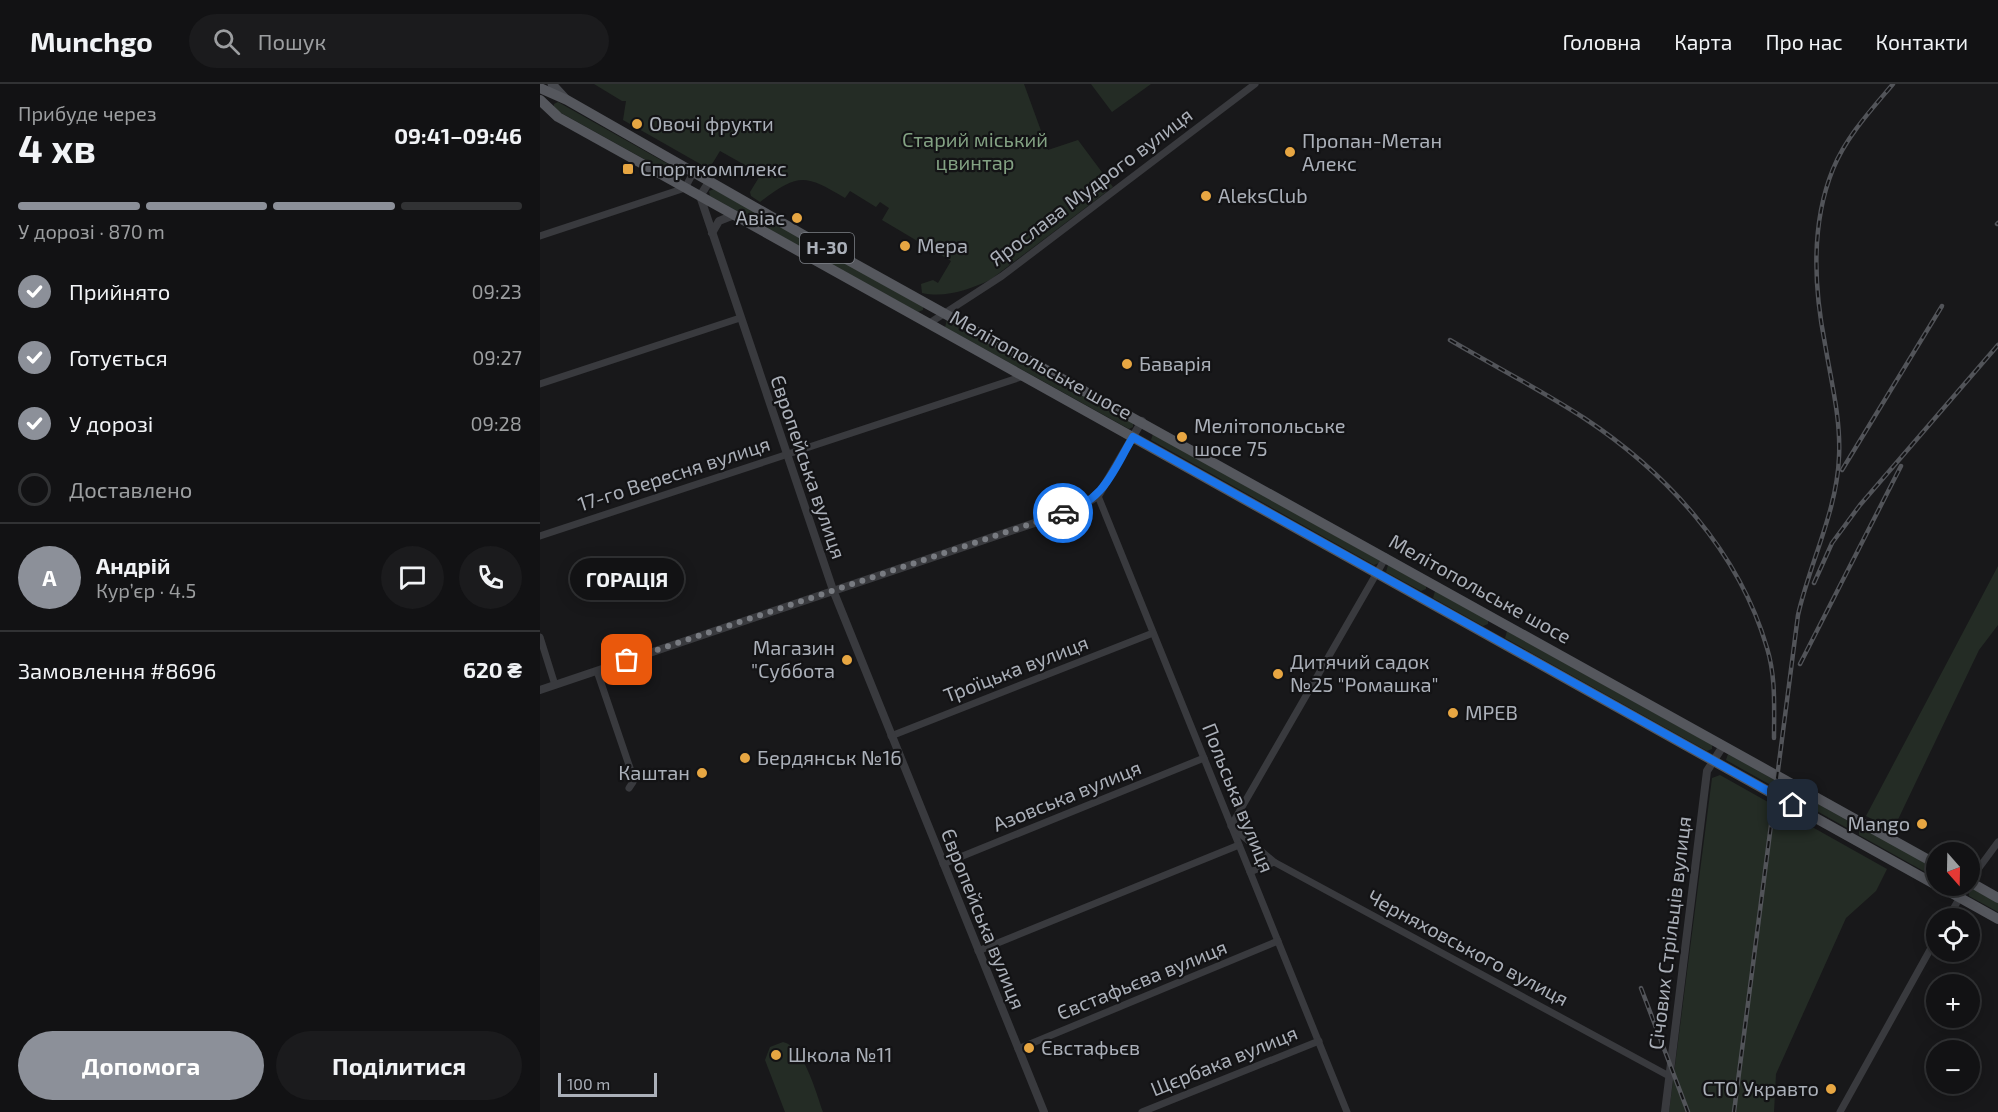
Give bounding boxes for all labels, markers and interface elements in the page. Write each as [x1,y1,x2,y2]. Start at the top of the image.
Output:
search box [189,14,609,68]
text: Munchgo [30,24,153,58]
icon: search [210,25,243,58]
text: Пошук [258,28,326,54]
text: Головна [1562,29,1641,54]
text: Карта [1674,29,1732,54]
text: Про нас [1765,29,1843,54]
text: Контакти [1876,29,1968,54]
text: Прибуде через [18,101,157,125]
street label: Ярослава Мудрого вулиця [984,102,1197,271]
place label: Овочі фрукти [649,111,774,136]
marker: Овочі фрукти [630,117,644,131]
text: 09:41–09:46 [394,122,522,148]
text: 4 хв [18,124,96,171]
park label: Старий міський цвинтар [902,127,1048,174]
place label: Пропан-Метан Алекс [1302,128,1442,175]
marker: Пропан-Метан Алекс [1283,145,1297,159]
place label: Спорткомплекс [640,156,787,180]
marker: Спорткомплекс [621,162,635,176]
place label: AleksClub [1218,183,1308,207]
marker: AleksClub [1199,189,1213,203]
place label: Авіас [736,205,785,229]
marker: Авіас [790,211,804,225]
text: У дорозі · 870 m [18,219,165,243]
road number: Н-30 [800,233,854,263]
place label: Мера [917,233,968,257]
marker: Мера [898,239,912,253]
icon: check [18,275,51,308]
text: Прийнято [69,278,170,304]
text: 09:23 [471,279,522,303]
street label: Мелітопольське шосе [946,304,1137,424]
icon: check [18,341,51,374]
text: Готується [69,344,168,370]
text: 09:27 [472,345,522,369]
place label: Баварія [1139,351,1212,375]
marker: Баварія [1120,357,1134,371]
street label: Європейська вулиця [765,372,852,562]
icon: check [18,407,51,440]
text: У дорозі [69,410,153,436]
text: 09:28 [470,411,522,435]
place label: Мелітопольське шосе 75 [1194,413,1346,460]
marker: Мелітопольське шосе 75 [1175,430,1189,444]
street label: 17-го Вересня вулиця [574,431,773,516]
text: Доставлено [69,476,192,502]
courier [1033,483,1093,543]
icon: car [1047,497,1080,530]
street label: Мелітопольське шосе [1385,528,1576,648]
button: chat [381,546,444,609]
button: phone [459,546,522,609]
text: Андрій [96,552,170,578]
callout: ГОРАЦІЯ [570,558,684,600]
text: А [42,564,57,590]
text: ГОРАЦІЯ [586,567,668,591]
text: Кур’єр · 4.5 [96,578,196,602]
street label: Троїцька вулиця [940,629,1092,708]
pin [601,634,652,685]
place label: Магазин "Суббота [751,635,835,683]
icon: bag [610,643,643,676]
place label: Дитячий садок №25 "Ромашка" [1290,649,1438,696]
marker: Магазин "Суббота [840,653,854,667]
text: 620 ₴ [463,656,522,682]
text: Замовлення #8696 [18,657,216,683]
marker: Дитячий садок №25 "Ромашка" [1271,667,1285,681]
place label: МРЕВ [1465,700,1518,724]
marker: МРЕВ [1446,706,1460,720]
street label: Польська вулиця [1197,719,1280,876]
place label: Бердянськ №16 [757,745,902,769]
marker: Бердянськ №16 [738,751,752,765]
street label: Азовська вулиця [989,754,1145,837]
place label: Каштан [618,760,690,784]
marker: Каштан [695,766,709,780]
pin [1767,779,1818,830]
icon: home [1776,788,1809,821]
place label: Mango [1847,811,1910,835]
street label: Січових Стрільців вулиця [1643,815,1696,1051]
marker: Mango [1915,817,1929,831]
street label: Європейська вулиця [936,825,1031,1013]
north arrow [1926,842,1980,896]
map controls [1926,842,1980,1094]
street label: Черняховського вулиця [1363,884,1573,1011]
button: locate [1926,908,1980,962]
street label: Євстафьєва вулиця [1053,934,1231,1025]
button: + [1926,974,1980,1028]
street label: Щєрбака вулиця [1147,1020,1301,1101]
button: Допомога [18,1031,264,1100]
button: Поділитися [276,1031,522,1100]
place label: Євстафьєв [1041,1035,1140,1059]
button: − [1926,1040,1980,1094]
marker: Євстафьєв [1022,1041,1036,1055]
place label: Школа №11 [788,1042,893,1066]
marker: Школа №11 [769,1048,783,1062]
scale bar [558,1070,657,1098]
text: 100 m [567,1074,610,1093]
place label: СТО Укравто [1702,1076,1819,1100]
marker: СТО Укравто [1824,1082,1838,1096]

